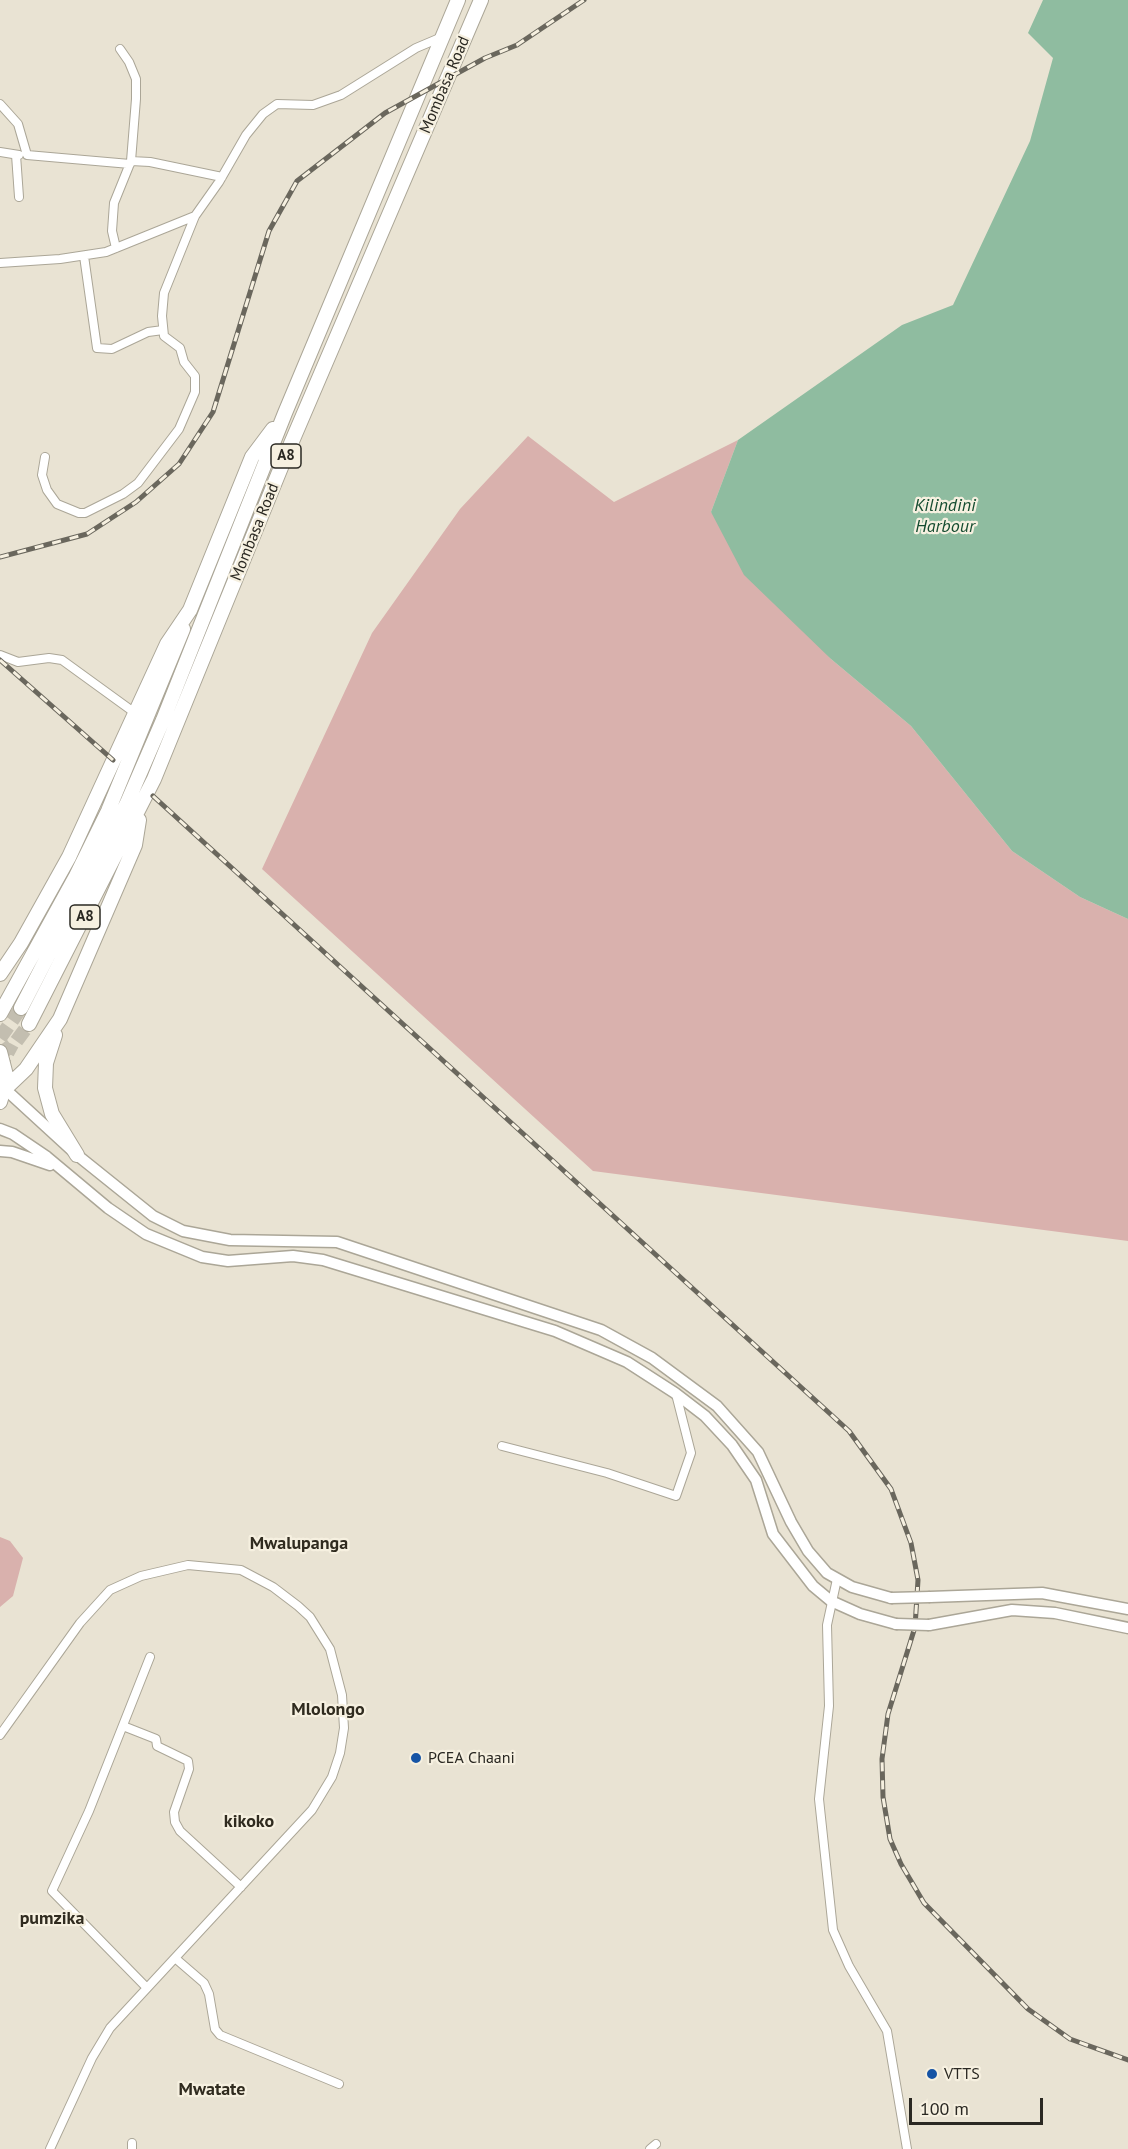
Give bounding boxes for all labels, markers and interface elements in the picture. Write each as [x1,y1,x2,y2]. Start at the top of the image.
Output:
street label: Mombasa Road [416,34,474,136]
road number: A8 [271,444,301,468]
street label: Mombasa Road [227,480,283,584]
water label: Kilindini Harbour [914,495,976,538]
road number: A8 [70,905,100,929]
district label: Mwalupanga [250,1533,348,1555]
district label: Mlolongo [291,1699,365,1721]
place label: PCEA Chaani [428,1748,515,1768]
marker: PCEA Chaani [409,1751,423,1765]
district label: kikoko [224,1811,274,1833]
district label: pumzika [20,1908,84,1930]
place label: VTTS [944,2064,980,2084]
marker: VTTS [925,2067,939,2081]
district label: Mwatate [179,2079,245,2101]
scale bar [912,2086,1046,2124]
text: 100 m [920,2097,969,2120]

